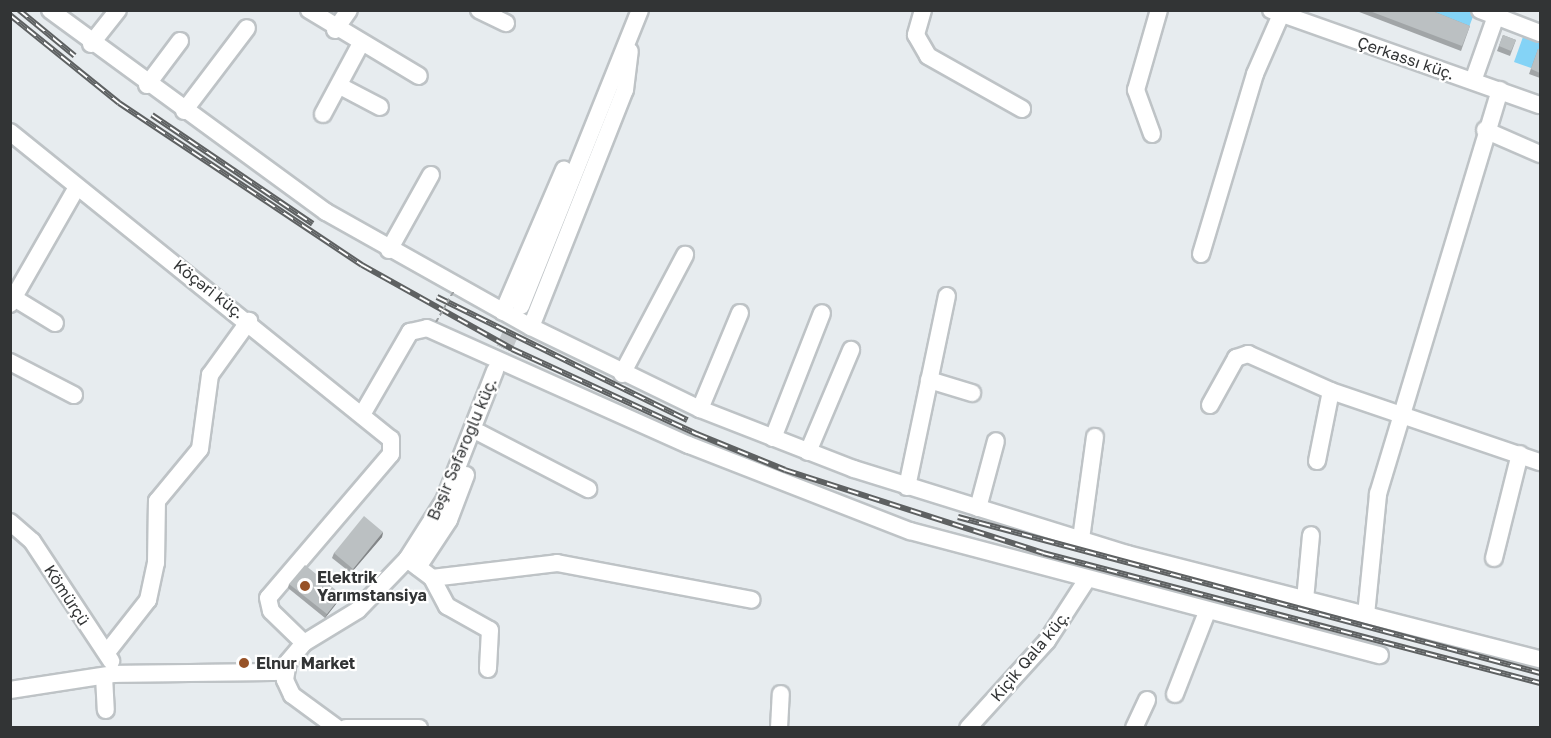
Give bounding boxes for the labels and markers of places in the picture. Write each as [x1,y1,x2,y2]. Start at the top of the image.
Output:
place label: Elektrik Yarımstansiya [317,567,427,605]
marker: Elektrik Yarımstansiya [298,579,312,593]
place label: Elnur Market [256,653,355,673]
marker: Elnur Market [237,656,251,670]

